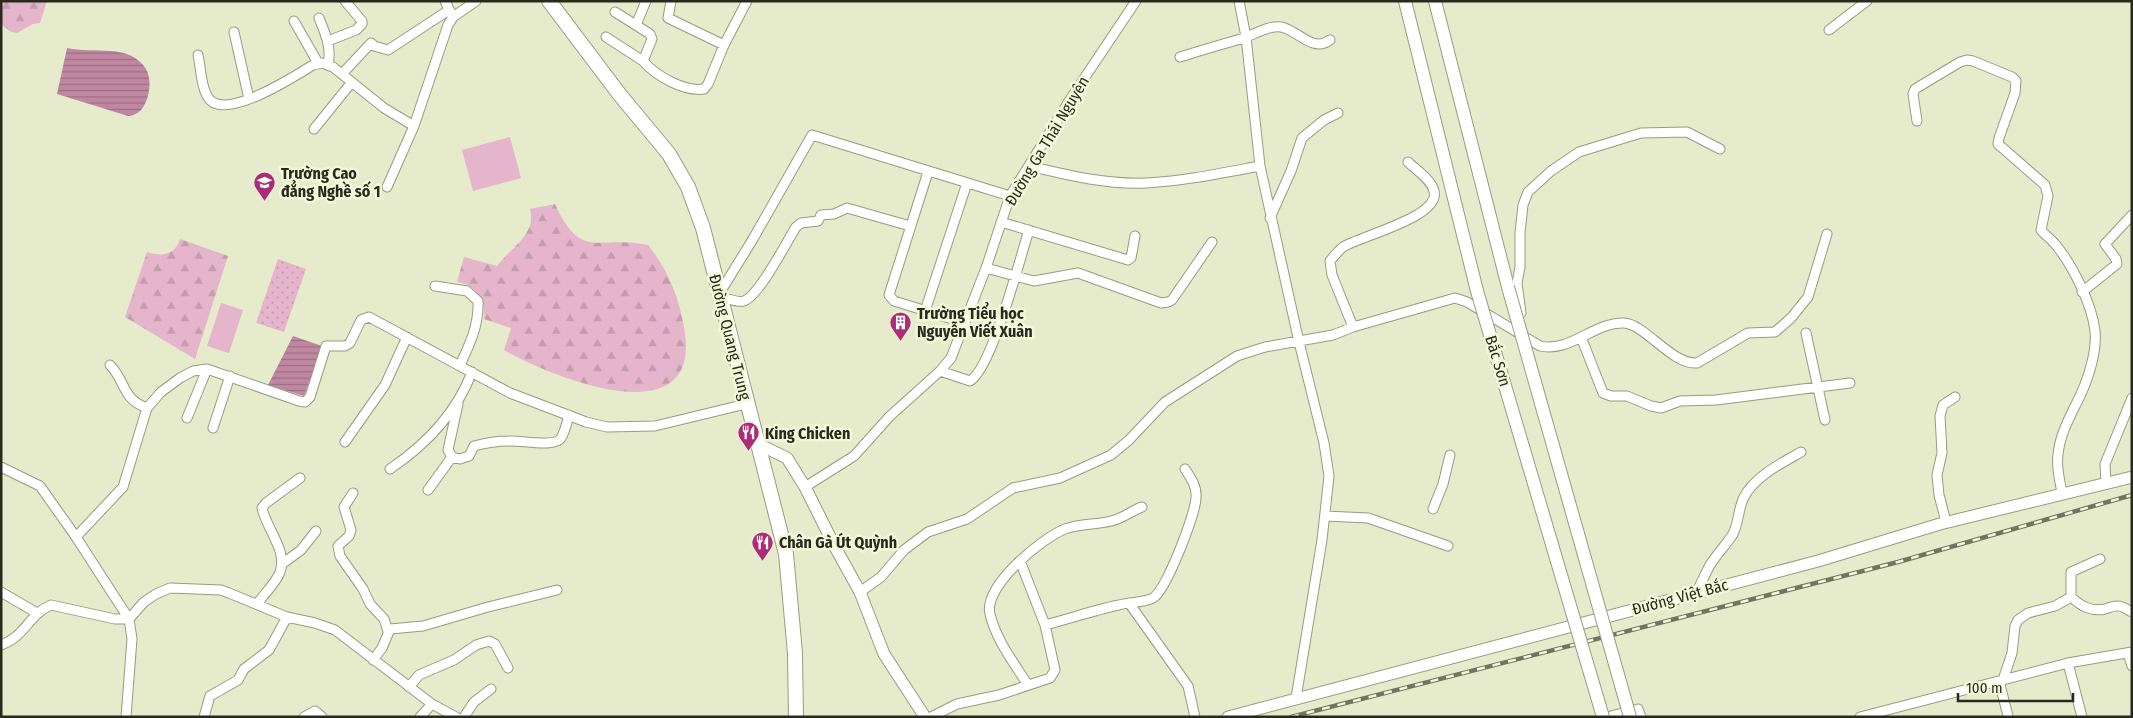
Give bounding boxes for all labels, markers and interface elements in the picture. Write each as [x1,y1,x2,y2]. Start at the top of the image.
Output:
street label: Đường Ga Thái Nguyên [1001,73,1093,209]
place label: Trường Cao đẳng Nghề số 1 [281,164,380,201]
school or university icon: Trường Cao đẳng Nghề số 1 [253,170,277,201]
street label: Đường Quang Trung [705,272,755,402]
place label: Trường Tiểu học Nguyễn Viết Xuân [917,301,1033,341]
building icon: Trường Tiểu học Nguyễn Viết Xuân [889,310,913,341]
street label: Bắc Sơn [1481,333,1516,389]
restaurant icon: King Chicken [737,421,761,452]
place label: King Chicken [765,424,850,443]
restaurant icon: Chân Gà Út Quỳnh [751,530,775,561]
place label: Chân Gà Út Quỳnh [779,532,897,552]
street label: Đường Việt Bắc [1630,574,1730,619]
scale bar [1958,670,2073,702]
text: 100 m [1966,679,2003,697]

